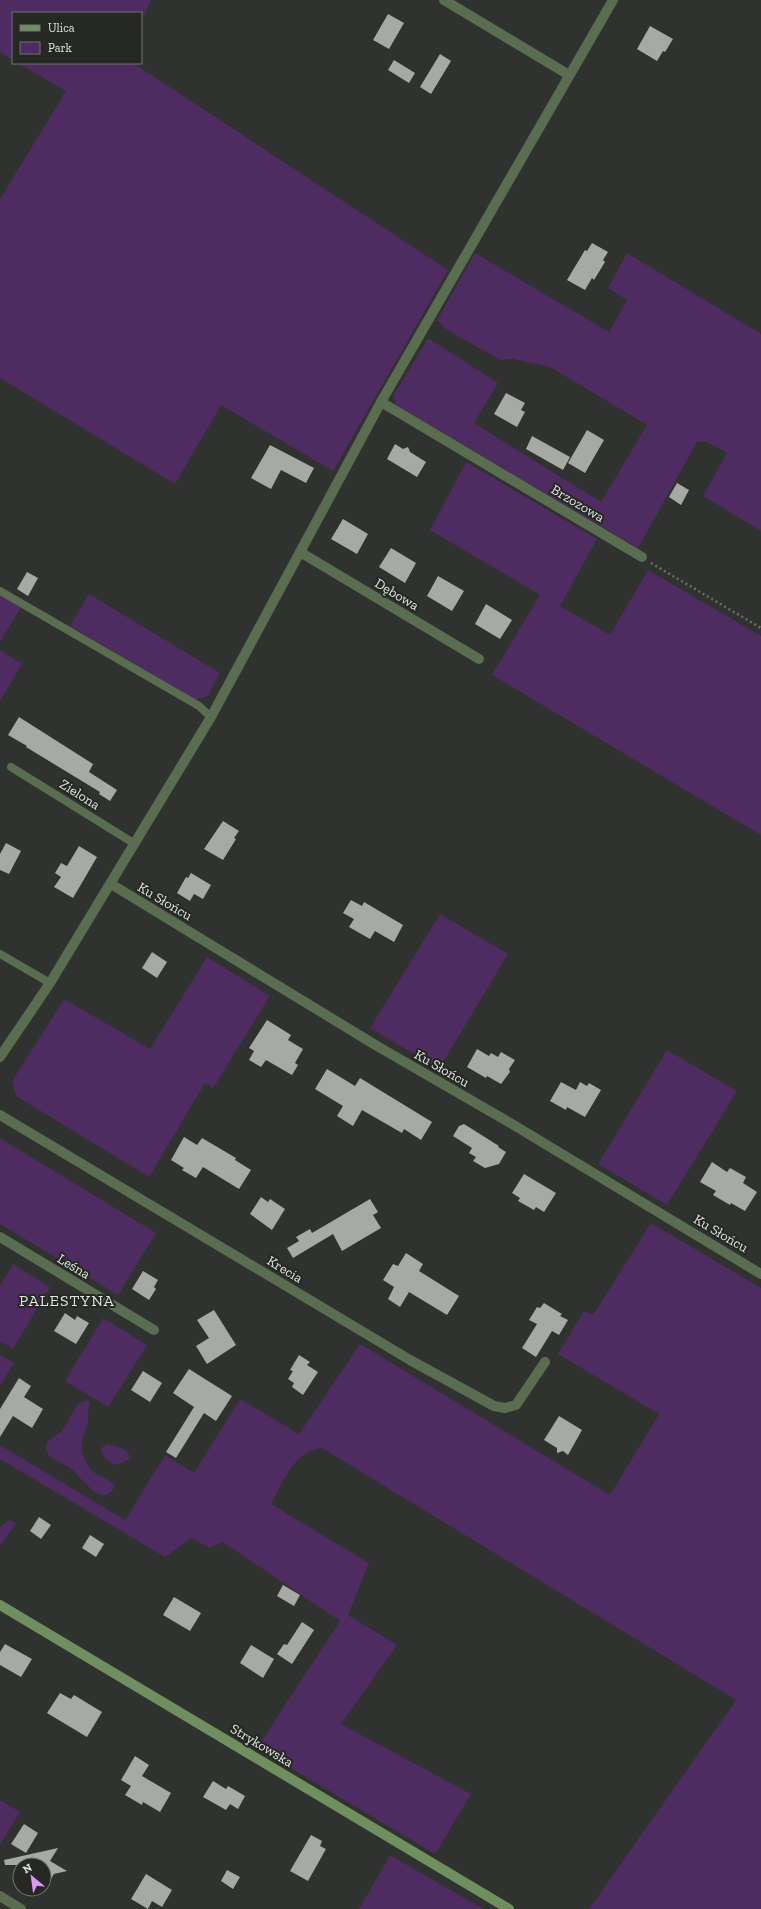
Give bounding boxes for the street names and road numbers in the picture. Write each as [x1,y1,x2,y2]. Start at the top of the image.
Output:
street label: Brzozowa [548,481,608,526]
street label: Dębowa [372,575,422,614]
street label: Zielona [56,775,103,813]
street label: Ku Słońcu [134,879,195,924]
street label: Ku Słońcu [411,1046,472,1091]
street label: Ku Słońcu [690,1211,751,1256]
street label: Leśna [54,1250,93,1283]
street label: Krecia [264,1252,306,1287]
street label: Strykowska [227,1720,296,1771]

